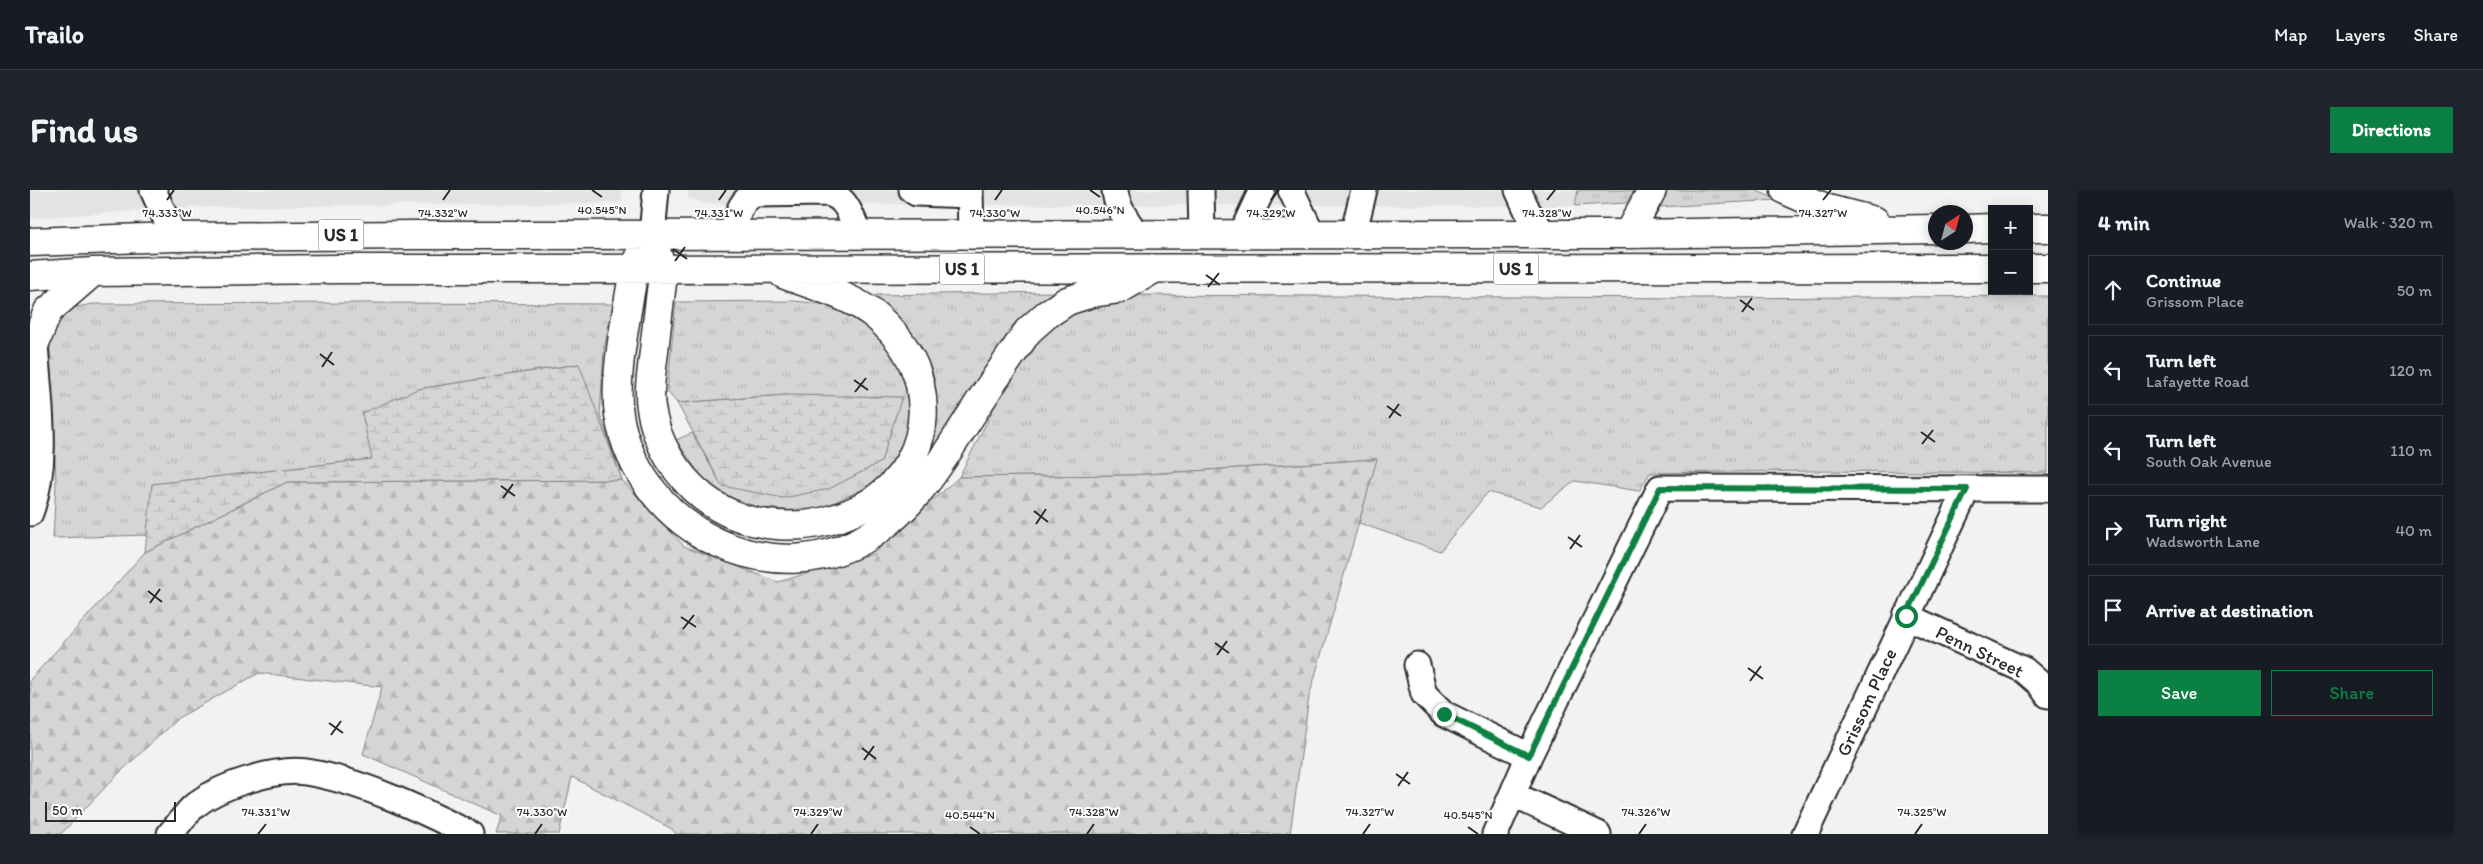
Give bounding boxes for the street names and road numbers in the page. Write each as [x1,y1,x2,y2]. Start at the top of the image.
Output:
road number: US 1 [318,220,364,250]
road number: US 1 [940,254,984,285]
road number: US 1 [1494,254,1538,285]
street label: Penn Street [1932,620,2028,683]
street label: Grissom Place [1831,645,1901,760]

